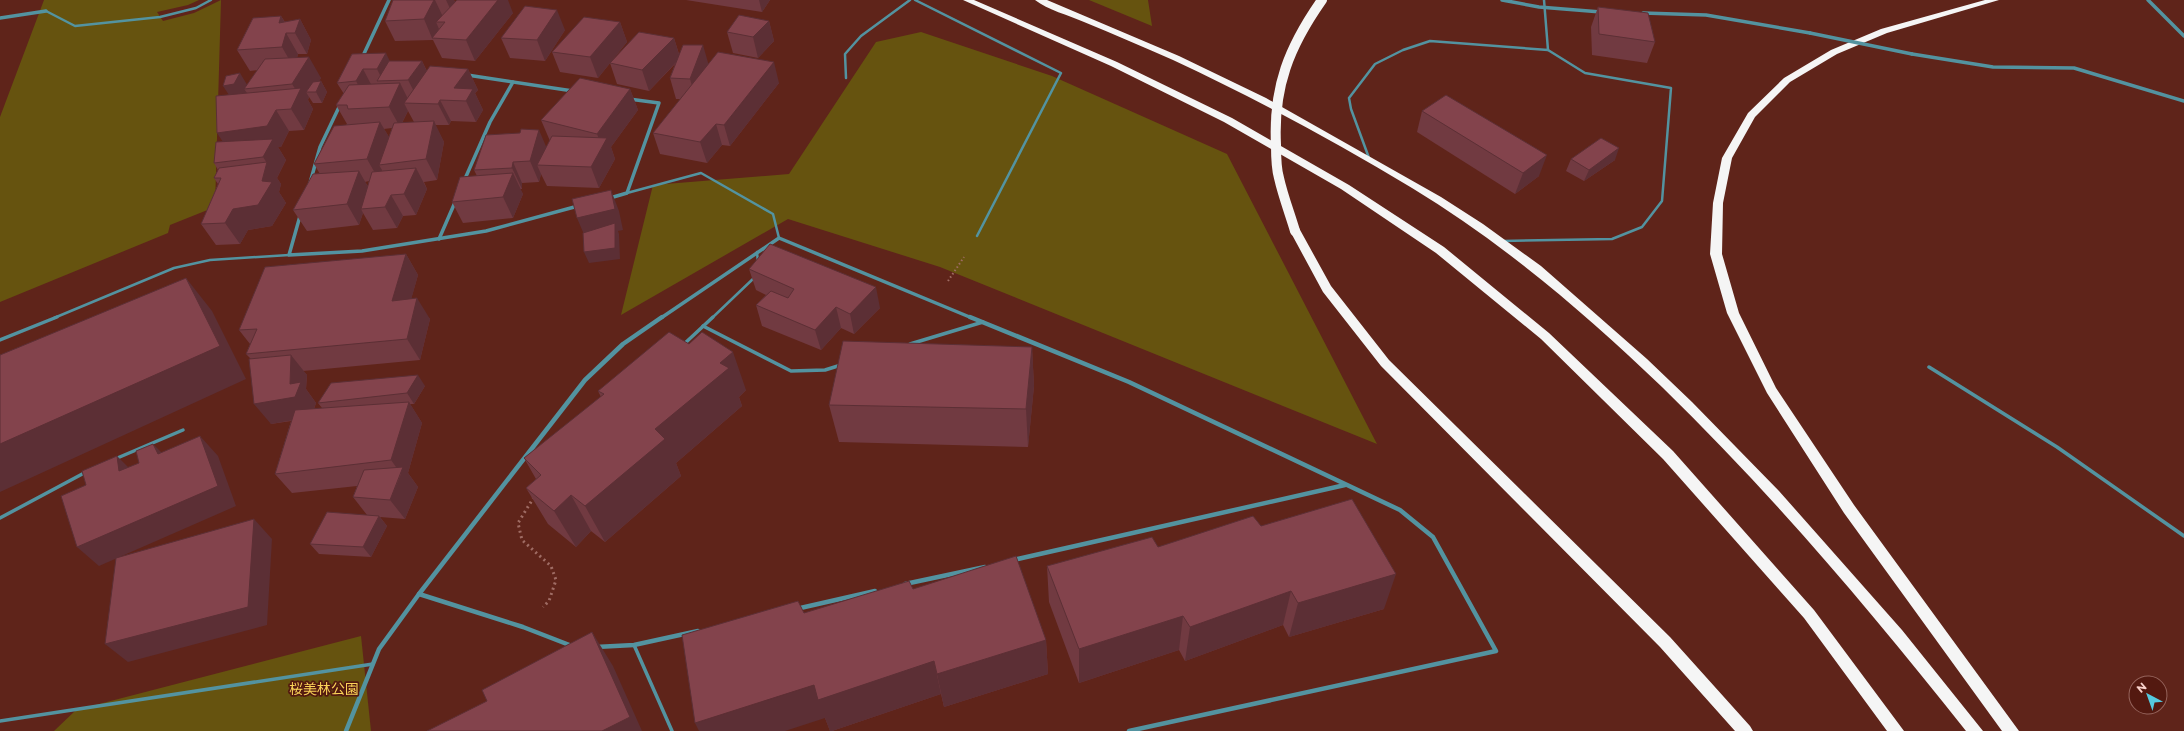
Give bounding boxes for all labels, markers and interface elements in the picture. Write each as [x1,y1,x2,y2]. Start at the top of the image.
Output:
north arrow [2128,675,2168,715]
text: N [2133,679,2149,696]
park label: 桜美林公園 [289,680,359,698]

